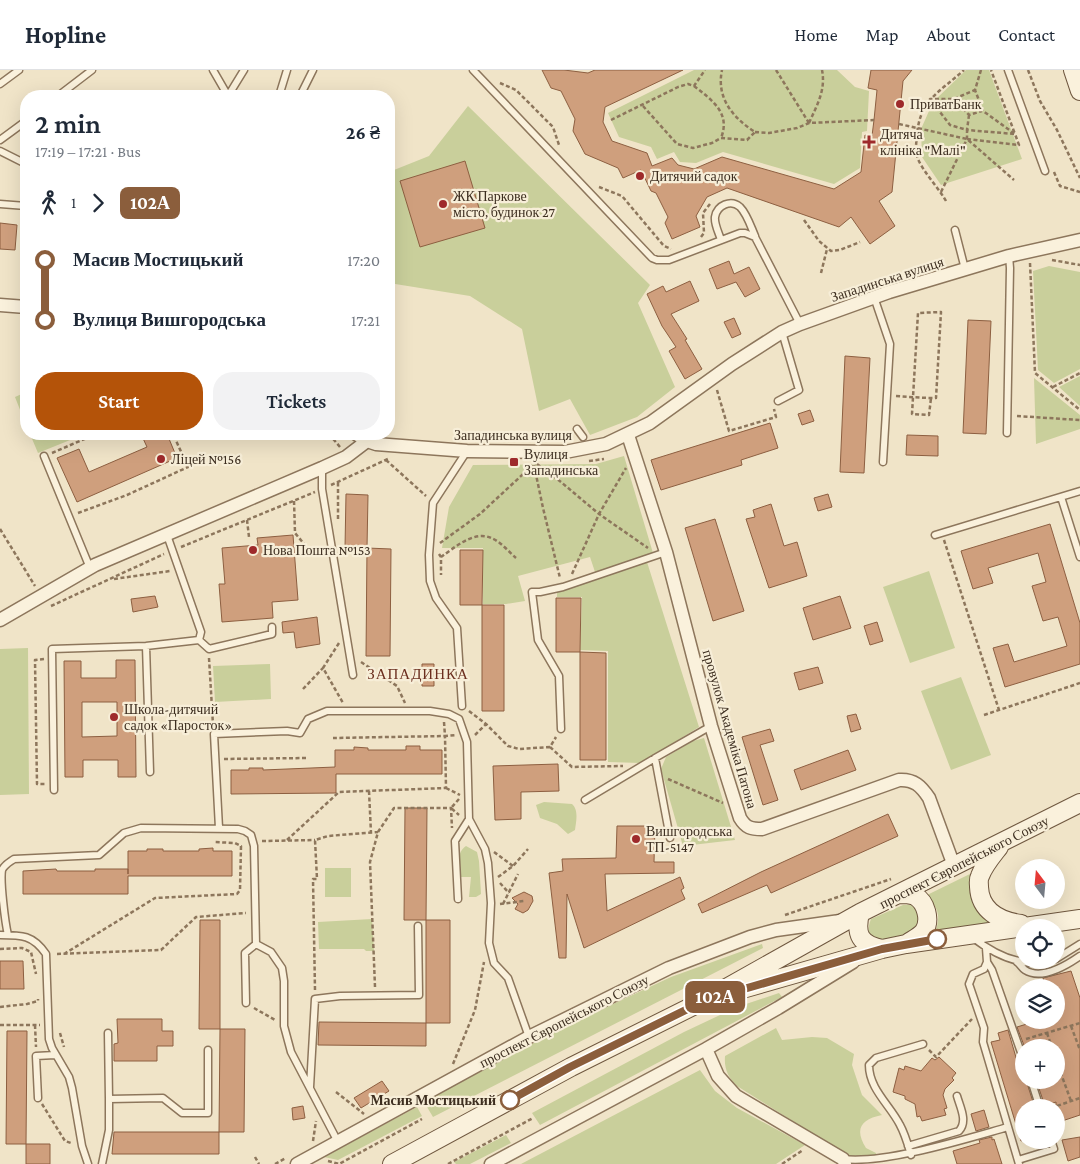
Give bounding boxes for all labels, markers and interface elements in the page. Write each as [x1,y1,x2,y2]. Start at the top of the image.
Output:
text: Hopline [25,21,106,48]
text: Home [795,25,838,45]
text: Map [866,25,898,45]
text: About [926,25,970,45]
text: Contact [998,25,1055,45]
place label: ПриватБанк [910,96,982,112]
marker: ПриватБанк [894,98,906,110]
text: 2 min [35,108,101,139]
text: 26 ₴ [346,122,380,143]
place label: Дитяча клініка "Малі" [880,126,966,158]
marker: Дитяча клініка "Малі" [862,135,876,149]
text: 17:19 – 17:21 · Bus [35,143,141,160]
place label: Дитячий садок [650,168,738,184]
marker: Дитячий садок [634,170,646,182]
place label: ЖК Паркове місто, будинок 27 [453,188,555,220]
icon: walk [35,189,63,217]
icon: forward [84,189,112,217]
text: 102А [130,193,170,213]
text: 1 [71,194,76,211]
marker: ЖК Паркове місто, будинок 27 [437,198,449,210]
text: Масив Мостицький [73,249,243,270]
text: 17:20 [347,252,380,269]
street label: Западинська вулиця [829,253,946,305]
text: Вулиця Вишгородська [73,309,266,330]
text: 17:21 [351,312,380,329]
button: Start [35,372,203,430]
button: Tickets [213,372,380,430]
street label: Западинська вулиця [454,427,572,443]
place label: Вулиця Западинська [524,446,599,478]
place label: Ліцей №156 [171,451,241,467]
marker: Ліцей №156 [155,453,167,465]
marker: Вулиця Западинська [508,456,520,468]
place label: Нова Пошта №153 [263,542,371,558]
marker: Нова Пошта №153 [247,544,259,556]
street label: провулок Академіка Патона [700,648,761,811]
district label: ЗАПАДИНКА [367,666,469,682]
place label: Школа-дитячий садок «Паросток» [124,701,232,733]
marker: Школа-дитячий садок «Паросток» [108,711,120,723]
street label: проспект Європейського Союзу [877,812,1051,912]
place label: Вишгородська ТП-5147 [646,823,733,855]
marker: Вишгородська ТП-5147 [630,833,642,845]
north arrow [1015,859,1065,909]
map controls [1015,859,1065,1149]
button: locate [1015,919,1065,969]
unlabelled marker [927,929,947,949]
street label: проспект Європейського Союзу [477,971,651,1071]
button: layers [1015,979,1065,1029]
line badge: 102А [680,981,750,1013]
text: 102А [695,987,735,1007]
button: + [1015,1039,1065,1089]
marker: Масив Мостицький [500,1090,520,1110]
place label: Масив Мостицький [370,1092,496,1108]
button: − [1015,1099,1065,1149]

